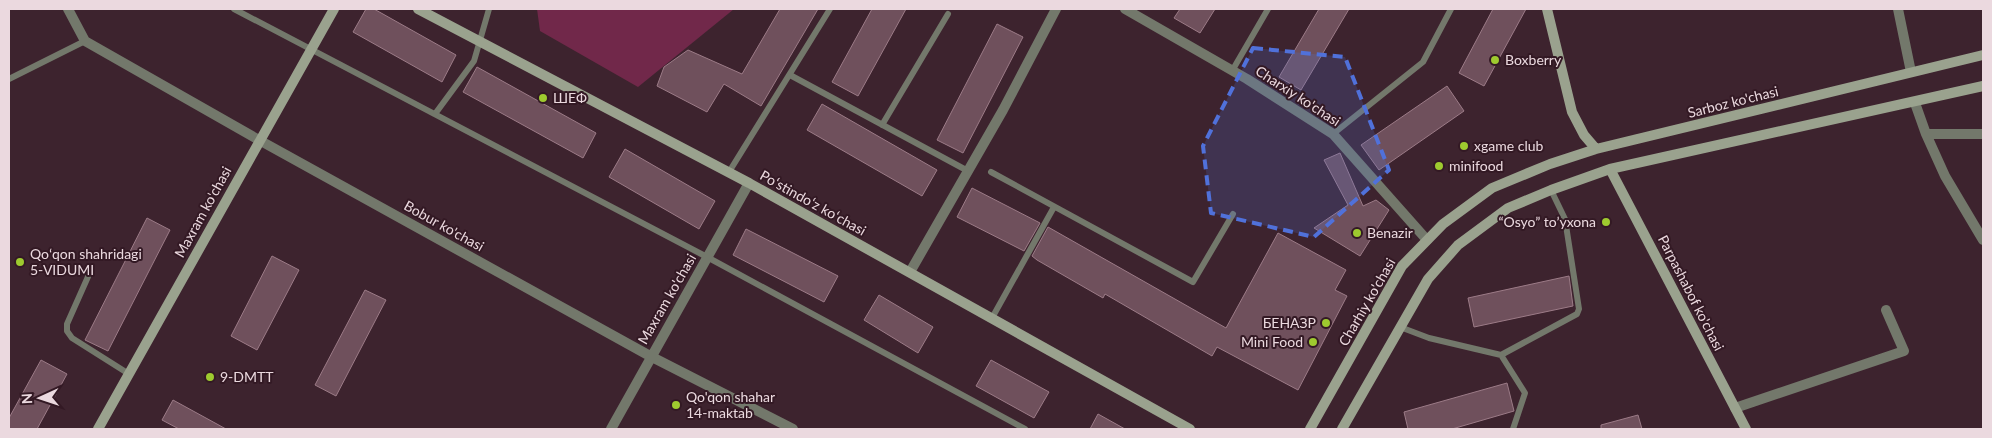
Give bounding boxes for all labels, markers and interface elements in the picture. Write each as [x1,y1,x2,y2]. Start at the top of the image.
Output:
place label: Boxberry [1505,51,1562,68]
marker: Boxberry [1489,54,1501,66]
street label: Charxiy ko'chasi [1253,62,1344,129]
street label: Sarboz ko'chasi [1686,82,1780,121]
place label: ШЕФ [553,89,587,106]
marker: ШЕФ [537,92,549,104]
place label: xgame club [1474,137,1543,154]
marker: xgame club [1458,140,1470,152]
place label: minifood [1449,157,1503,174]
marker: minifood [1433,160,1445,172]
street label: Maxram ko'chasi [171,163,235,260]
street label: Poʻstindoʻz koʻchasi [757,166,869,239]
street label: Bobur ko'chasi [401,197,487,255]
place label: “Osyo” to’yxona [1498,213,1596,230]
marker: “Osyo” to’yxona [1600,216,1612,228]
place label: Benazir [1367,224,1413,241]
marker: Benazir [1351,227,1363,239]
street label: Parpashabof ko'chasi [1655,232,1728,353]
place label: Qoʻqon shahridagi 5-VIDUMI [30,245,142,278]
street label: Maxram ko'chasi [634,251,699,347]
street label: Charhiy ko'chasi [1335,255,1399,349]
marker: Qoʻqon shahridagi 5-VIDUMI [14,256,26,268]
place label: БЕНАЗР [1263,314,1316,331]
marker: БЕНАЗР [1320,317,1332,329]
place label: Mini Food [1241,333,1303,350]
marker: Mini Food [1307,336,1319,348]
place label: 9-DMTT [220,368,274,385]
marker: 9-DMTT [204,371,216,383]
north arrow [15,373,65,423]
place label: Qo'qon shahar 14-maktab [686,388,775,421]
text: N [18,393,35,405]
marker: Qo'qon shahar 14-maktab [670,399,682,411]

